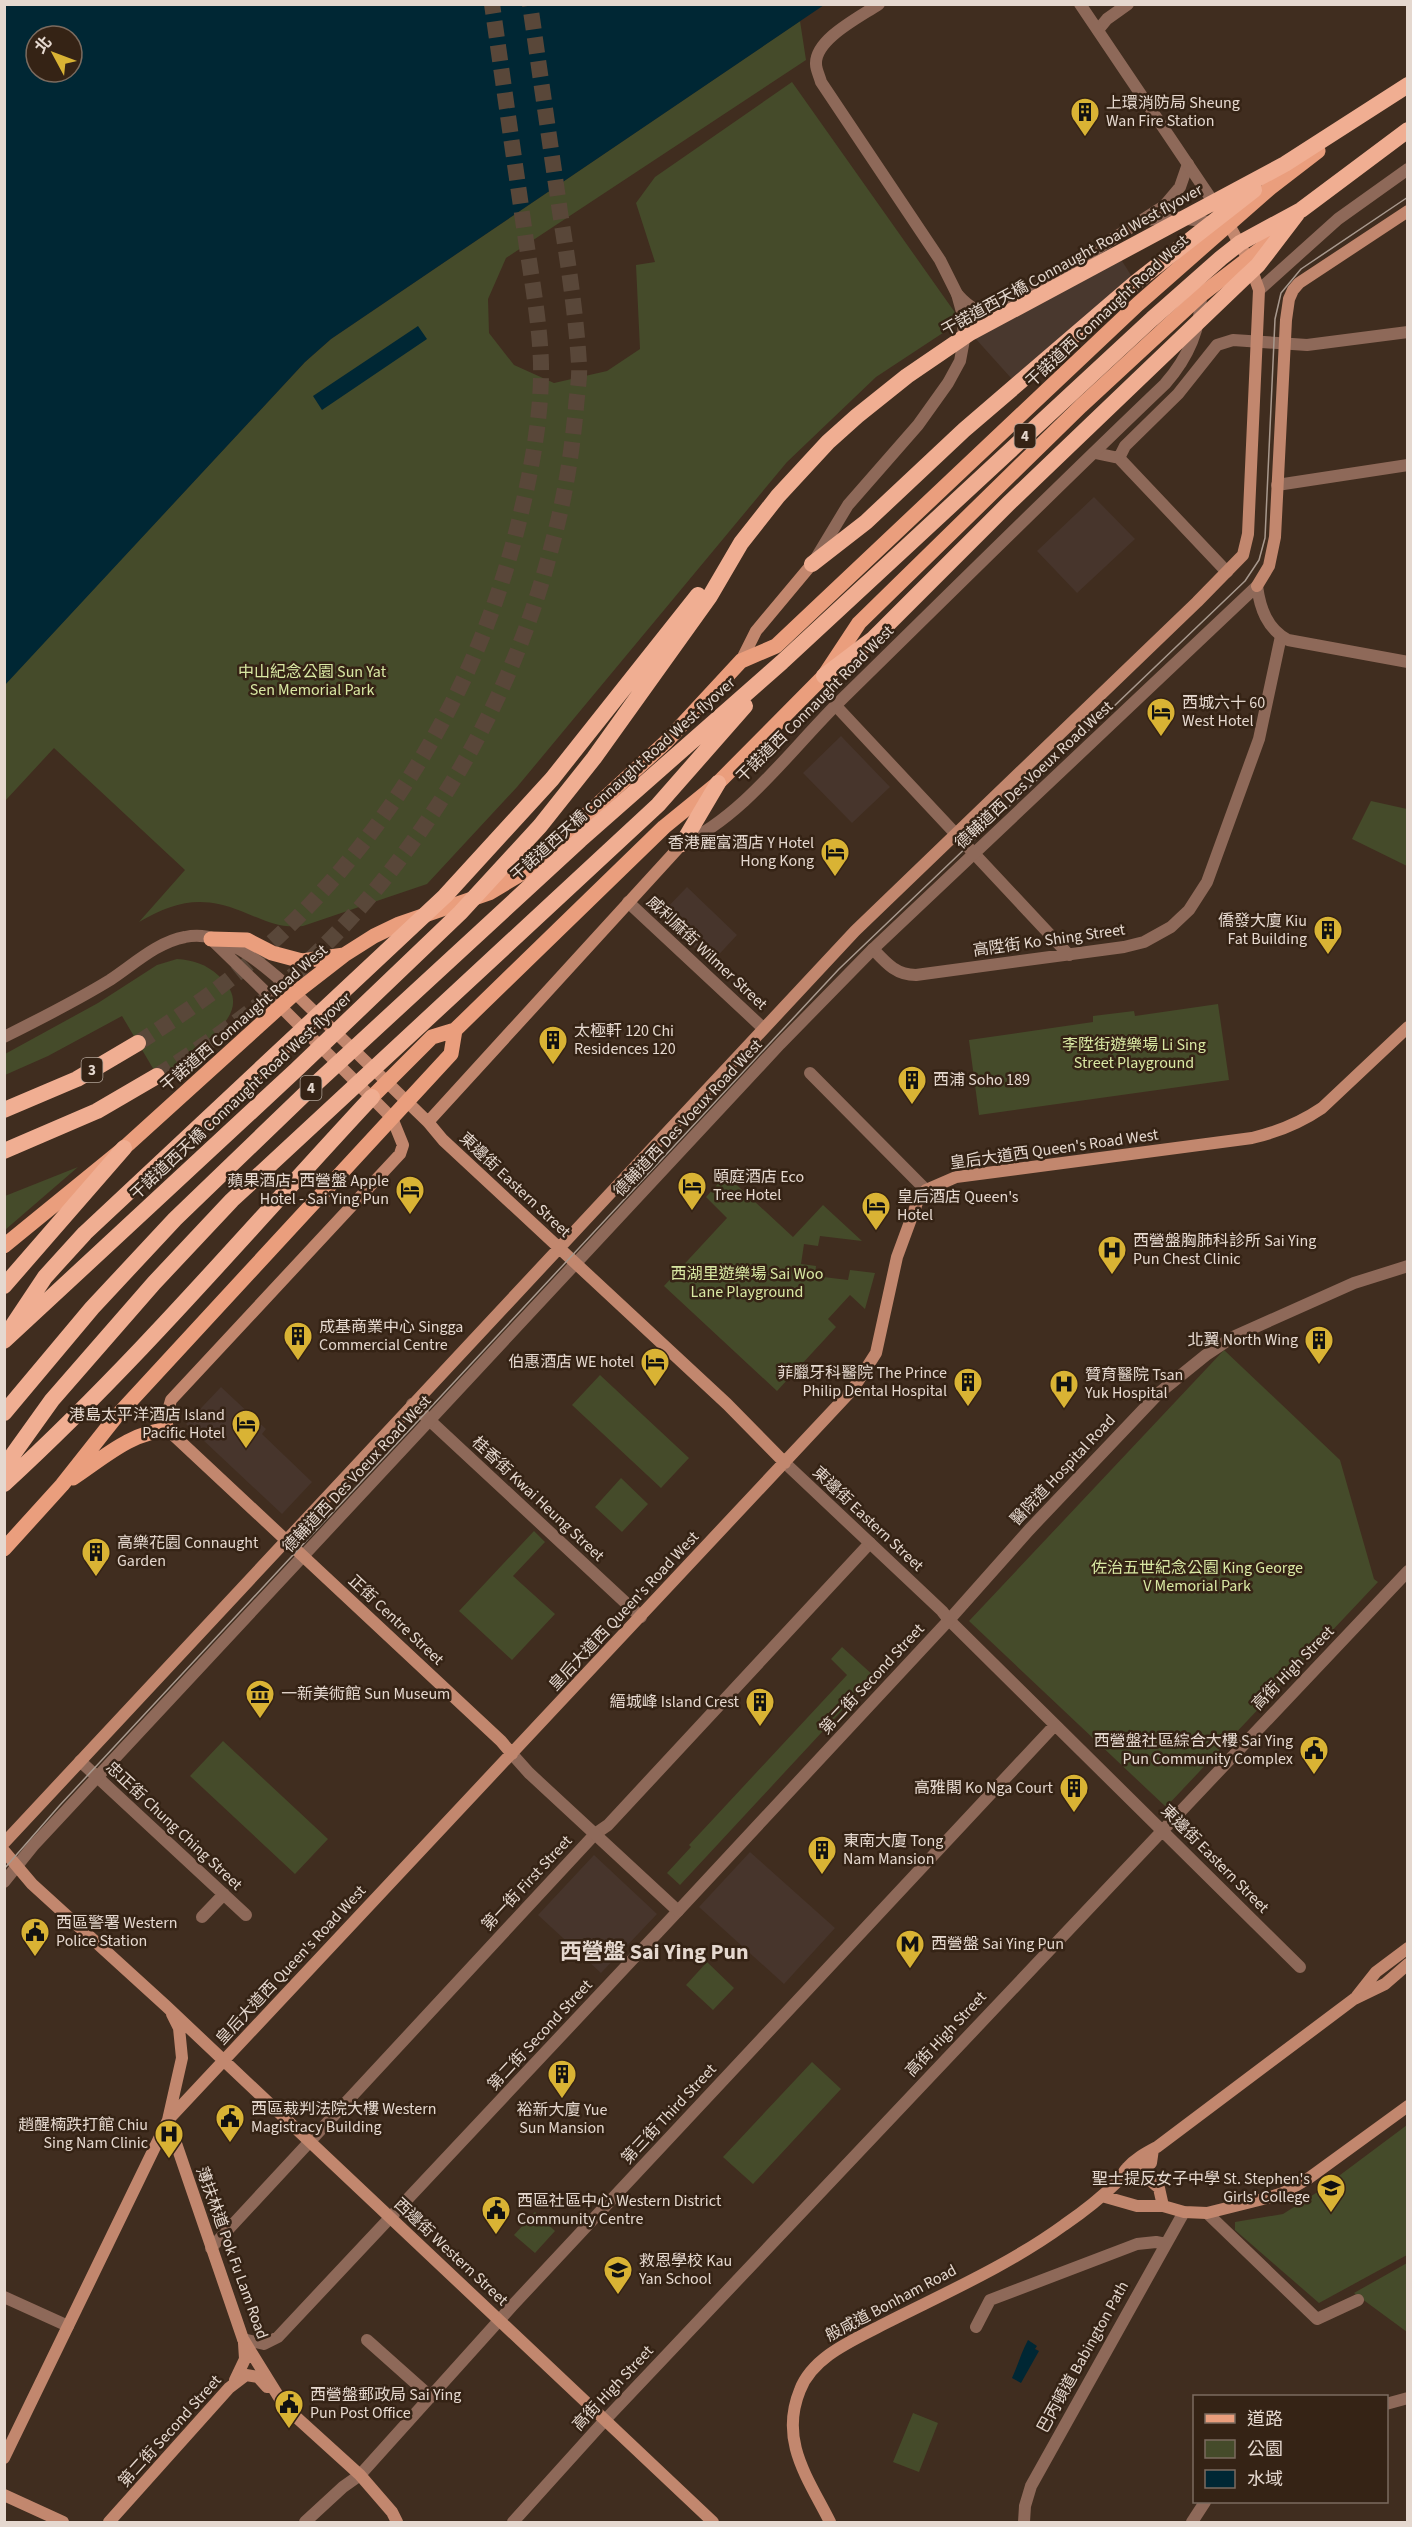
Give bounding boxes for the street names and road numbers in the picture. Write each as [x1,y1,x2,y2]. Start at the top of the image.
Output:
street label: 干諾道西天橋 Connaught Road West flyover [937,179,1207,341]
street label: 干諾道西 Connaught Road West [1021,229,1193,392]
road number: 4 [1014,424,1036,448]
street label: 干諾道西 Connaught Road West [731,620,899,788]
street label: 干諾道西天橋 Connaught Road West flyover [506,672,740,886]
street label: 德輔道西 Des Voeux Road West [950,695,1118,854]
street label: 威利麻街 Wilmer Street [642,891,773,1015]
street label: 高陞街 Ko Shing Street [971,918,1127,962]
street label: 干諾道西 Connaught Road West [156,939,333,1097]
street label: 干諾道西天橋 Connaught Road West flyover [125,987,357,1205]
street label: 德輔道西 Des Voeux Road West [609,1034,768,1202]
road number: 3 [82,1058,103,1082]
road number: 4 [300,1076,322,1100]
street label: 皇后大道西 Queen's Road West [948,1123,1160,1175]
street label: 東邊街 Eastern Street [455,1128,576,1243]
street label: 德輔道西 Des Voeux Road West [278,1390,437,1558]
street label: 醫院道 Hospital Road [1006,1410,1120,1530]
street label: 桂香街 Kwai Heung Street [467,1432,610,1567]
street label: 東邊街 Eastern Street [808,1462,929,1577]
street label: 皇后大道西 Queen's Road West [544,1526,704,1696]
street label: 正街 Centre Street [344,1570,449,1670]
street label: 第二街 Second Street [815,1618,930,1739]
street label: 高街 High Street [1247,1621,1339,1715]
street label: 忠正街 Chung Ching Street [101,1757,248,1896]
street label: 東邊街 Eastern Street [1156,1800,1274,1918]
street label: 第一街 First Street [477,1830,578,1936]
street label: 皇后大道西 Queen's Road West [211,1880,371,2050]
street label: 第二街 Second Street [483,1974,598,2095]
street label: 高街 High Street [901,1986,992,2082]
street label: 第三街 Third Street [617,2059,722,2169]
street label: 薄扶林道 Pok Fu Lam Road [191,2164,273,2342]
street label: 西邊街 Western Street [389,2193,513,2311]
street label: 般咸道 Bonham Road [822,2259,960,2347]
street label: 巴丙頓道 Babington Path [1032,2277,1134,2437]
street label: 高街 High Street [568,2340,659,2436]
street label: 第二街 Second Street [114,2370,227,2492]

